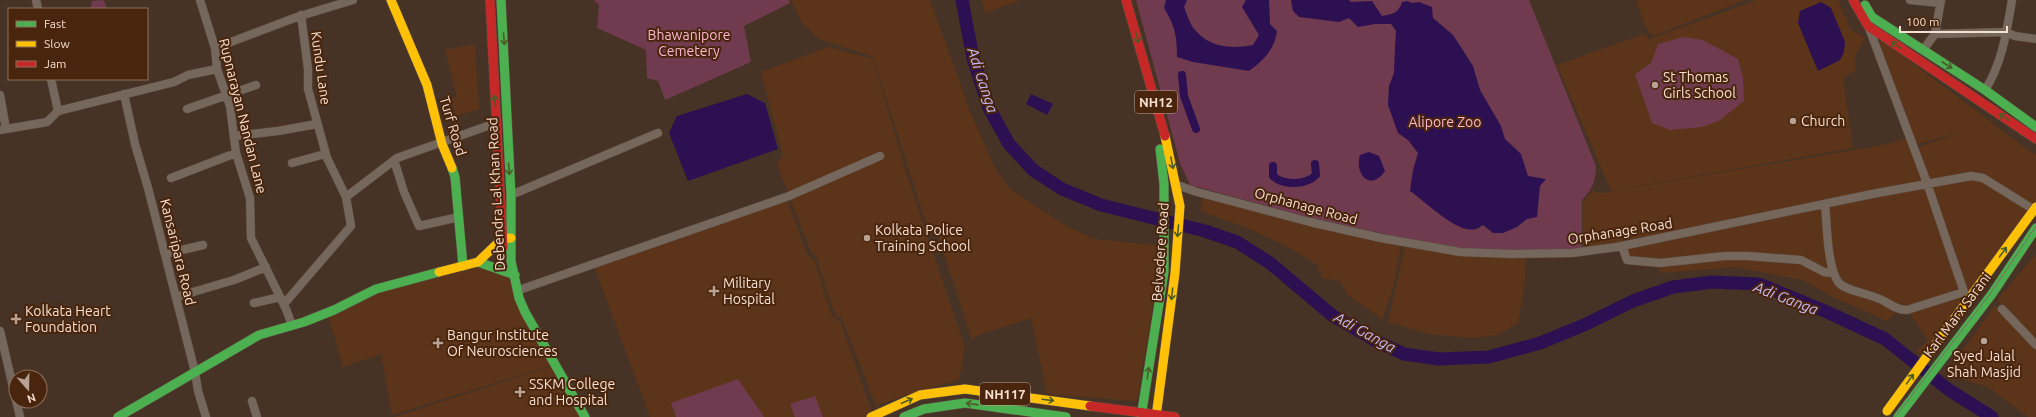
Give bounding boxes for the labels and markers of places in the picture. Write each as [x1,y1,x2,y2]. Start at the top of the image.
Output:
place label: St Thomas Girls School [1663,69,1736,101]
marker: St Thomas Girls School [1650,80,1660,90]
place label: Church [1801,113,1845,129]
marker: Church [1788,116,1798,126]
place label: Kolkata Police Training School [875,222,971,254]
marker: Kolkata Police Training School [862,233,872,243]
place label: Military Hospital [723,275,775,307]
marker: Military Hospital [708,285,720,297]
place label: Kolkata Heart Foundation [25,303,111,335]
marker: Kolkata Heart Foundation [10,313,22,325]
place label: Bangur Institute Of Neurosciences [447,327,558,359]
marker: Syed Jalal Shah Masjid [1979,336,1989,346]
marker: Bangur Institute Of Neurosciences [432,337,444,349]
place label: Syed Jalal Shah Masjid [1947,348,2021,380]
place label: SSKM College and Hospital [529,376,615,408]
marker: SSKM College and Hospital [514,386,526,398]

